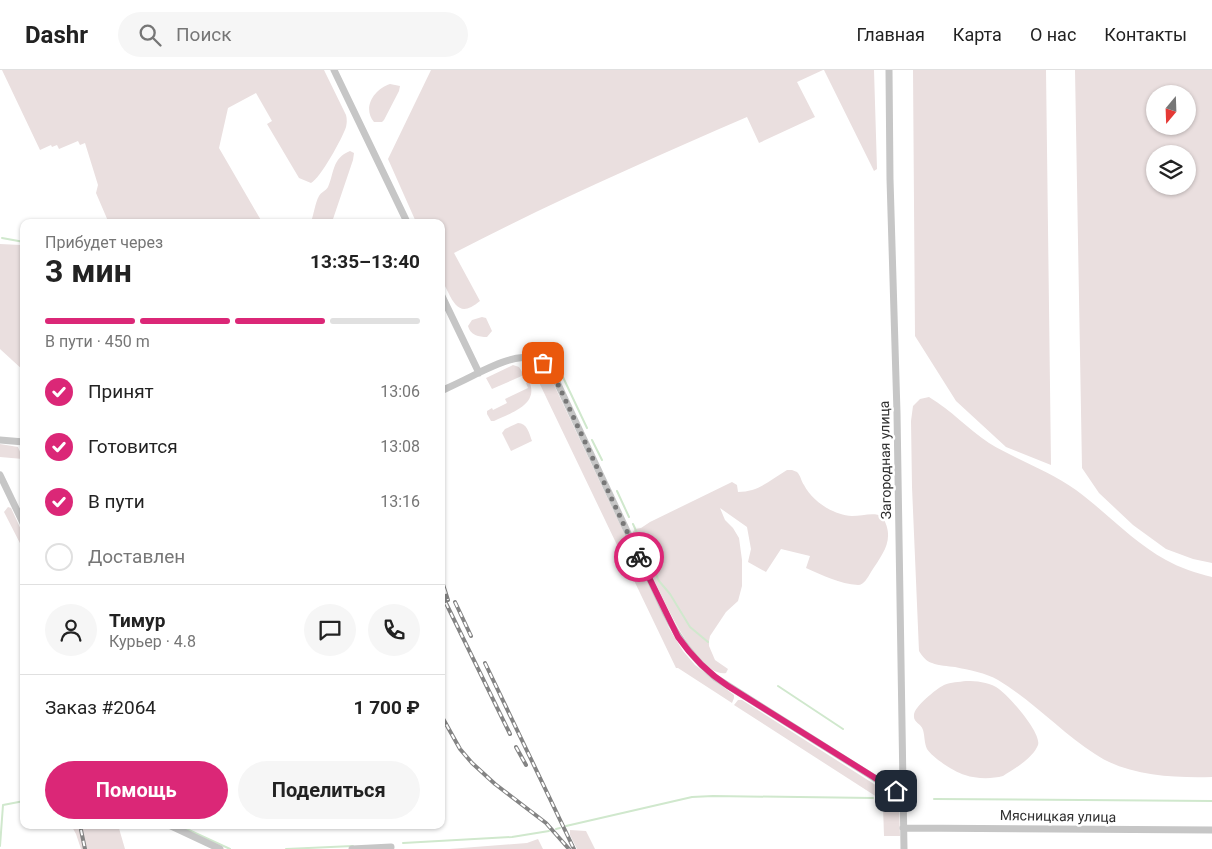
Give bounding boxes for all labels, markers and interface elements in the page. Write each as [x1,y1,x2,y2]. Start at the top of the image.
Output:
search box [118,12,468,57]
text: Dashr [25,21,88,49]
icon: search [136,21,164,49]
text: Поиск [176,23,232,46]
text: Главная [856,24,925,45]
text: Карта [953,24,1002,45]
text: О нас [1030,24,1076,45]
text: Контакты [1104,24,1187,45]
north arrow [1146,85,1196,135]
map controls [1146,85,1196,195]
button: layers [1146,145,1196,195]
text: Прибудет через [45,233,163,252]
text: 13:35–13:40 [310,250,420,273]
text: 3 мин [45,252,132,290]
text: В пути · 450 m [45,332,150,351]
pin [522,342,564,384]
icon: bag [529,349,557,377]
icon: check [45,378,73,406]
text: Принят [88,380,154,403]
text: 13:06 [380,382,420,401]
street label: Загородная улица [876,401,894,519]
icon: check [45,433,73,461]
text: Готовится [88,435,178,458]
text: 13:08 [380,437,420,456]
icon: check [45,488,73,516]
text: В пути [88,490,145,513]
text: 13:16 [380,492,420,511]
courier [614,532,664,582]
icon: bike [625,543,653,571]
text: Доставлен [88,545,185,568]
button: person [45,604,97,656]
button: chat [304,604,356,656]
button: phone [368,604,420,656]
text: Тимур [109,609,165,632]
text: Курьер · 4.8 [109,632,196,651]
text: Заказ #2064 [45,696,156,719]
text: 1 700 ₽ [354,696,420,719]
button: Помощь [45,761,228,819]
button: Поделиться [238,761,420,819]
pin [875,770,917,812]
icon: home [882,777,910,805]
street label: Мясницкая улица [1000,807,1116,825]

